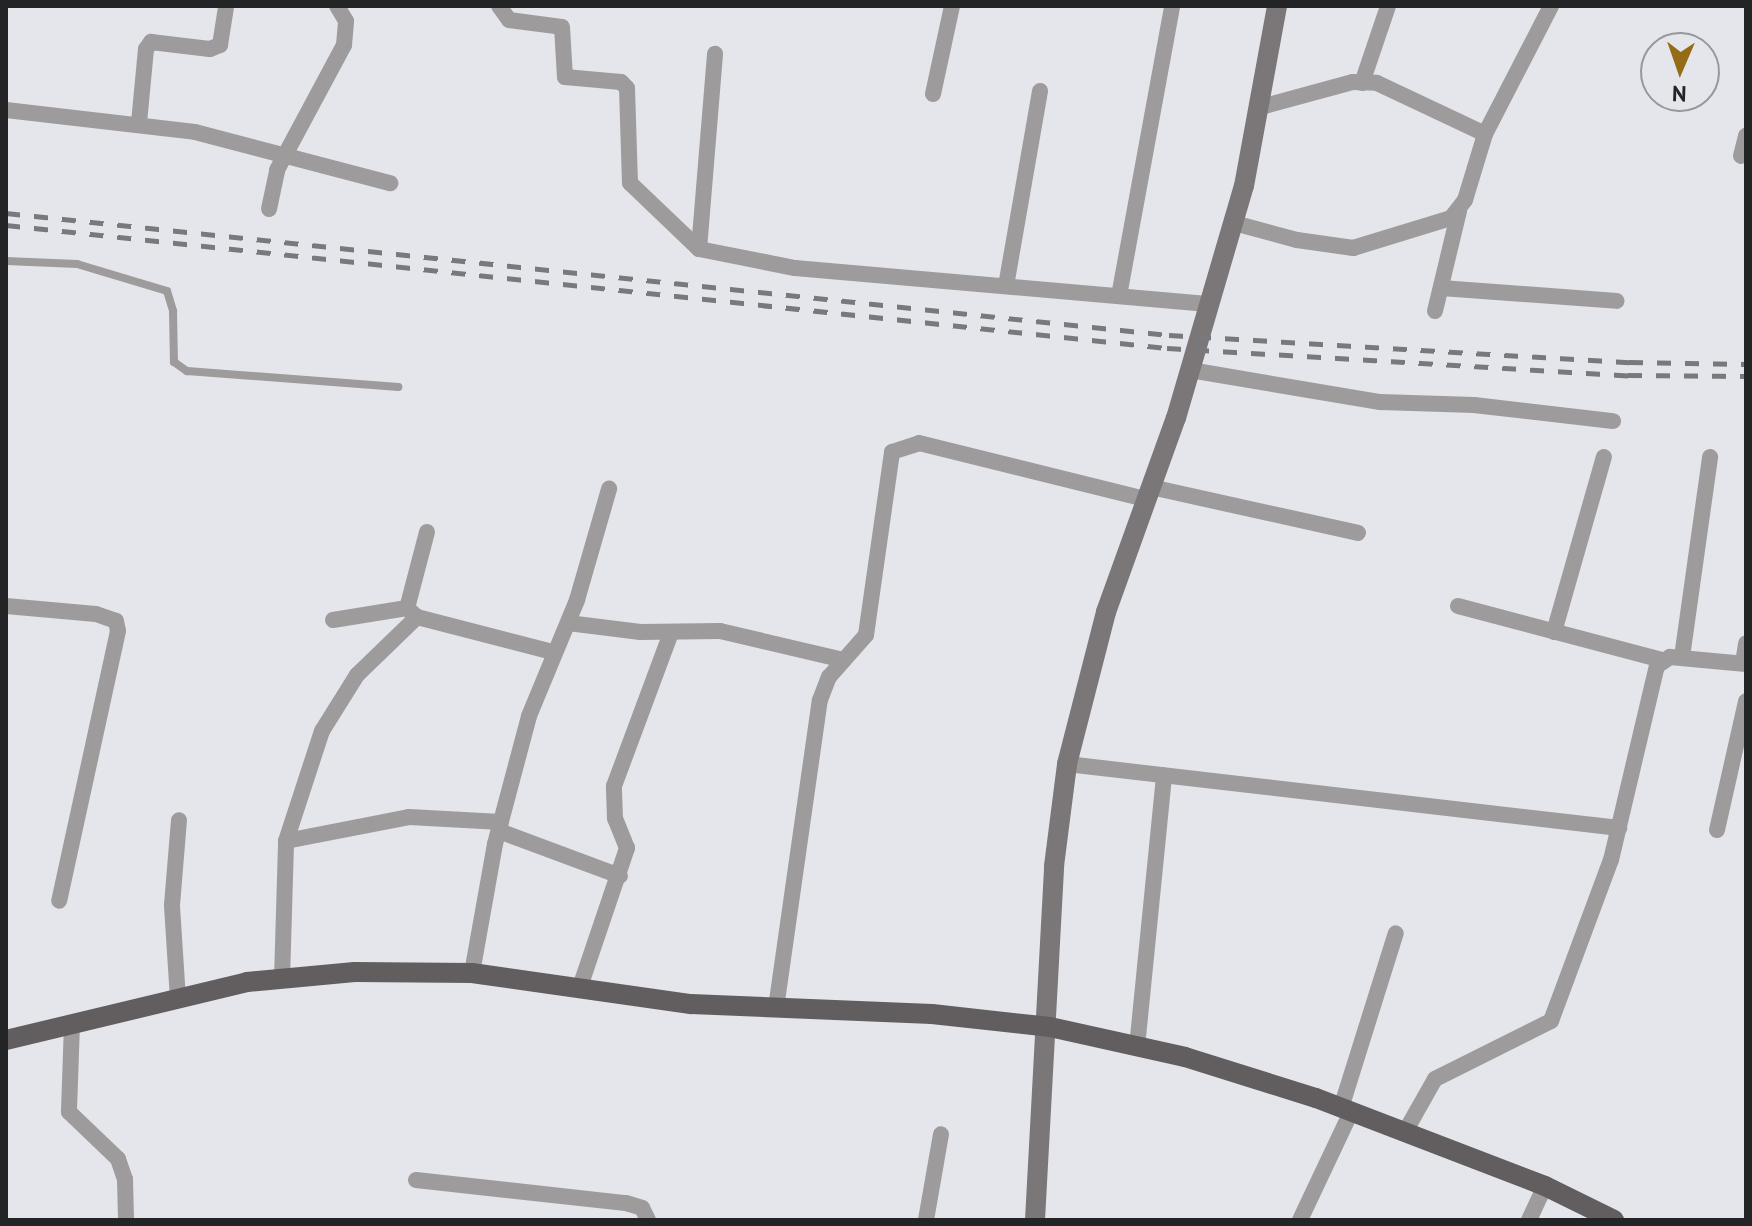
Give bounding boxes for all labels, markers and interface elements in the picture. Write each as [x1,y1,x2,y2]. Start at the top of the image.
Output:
north arrow [1640,32,1720,112]
text: N [1672,80,1687,108]

